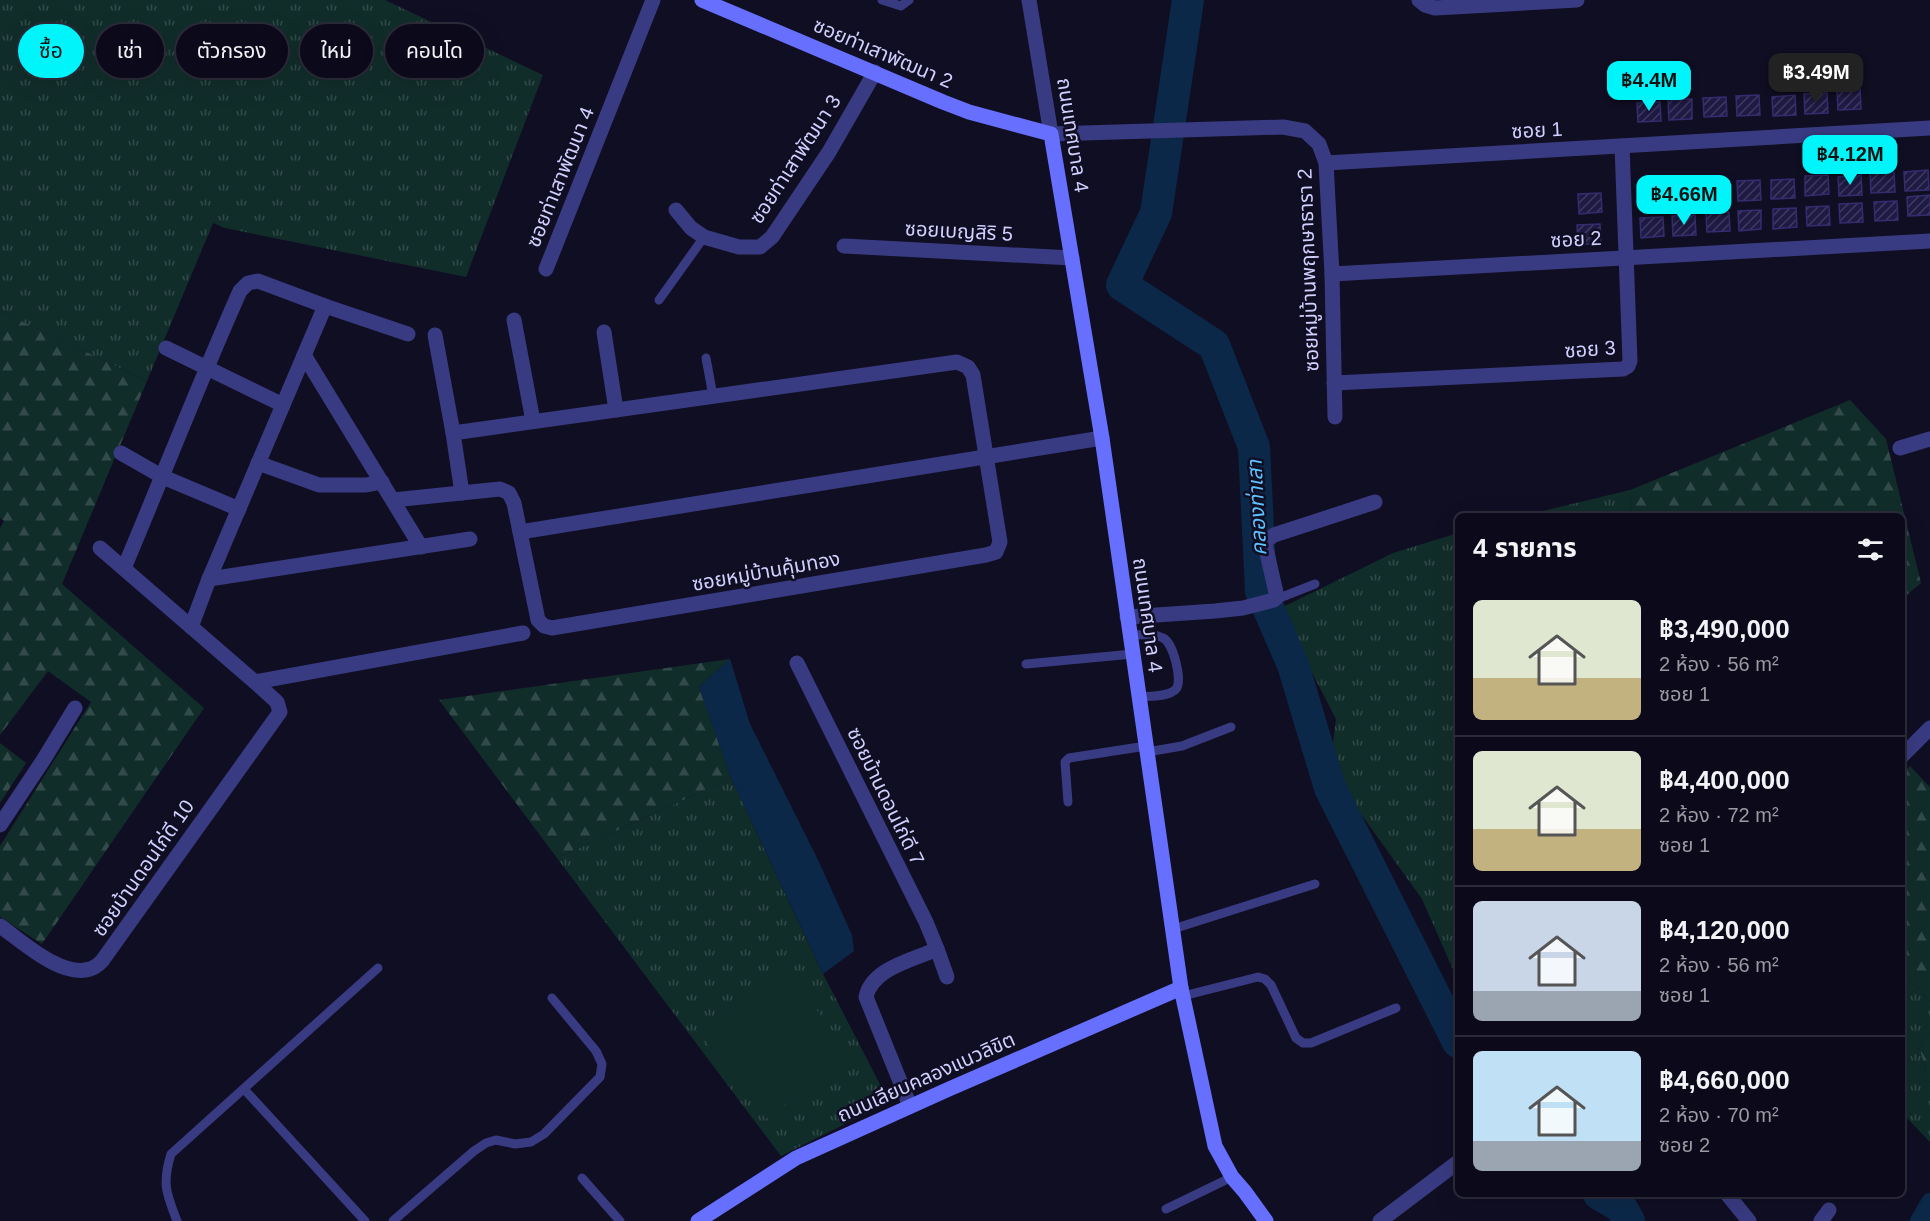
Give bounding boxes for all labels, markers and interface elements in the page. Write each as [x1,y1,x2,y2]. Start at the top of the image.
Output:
street label: ซอยท่าเสาพัฒนา 2 [810,14,956,92]
chip: ซื้อ [18,24,84,78]
chip: เช่า [96,24,164,78]
chip: ตัวกรอง [176,24,288,78]
chip: ใหม่ [300,24,373,78]
chip: คอนโด [385,24,484,78]
pin: ฿3.49M [1767,53,1865,104]
pin: ฿4.4M [1607,61,1691,112]
text: ฿3.49M [1782,61,1850,83]
text: ฿4.4M [1621,69,1677,91]
street label: ถนนเทศบาล 4 [1053,76,1093,194]
street label: ซอยท่าเสาพัฒนา 3 [745,91,845,227]
street label: ซอยท่าเสาพัฒนา 4 [522,104,598,250]
street label: ซอย 1 [1511,118,1563,142]
pin: ฿4.12M [1801,135,1899,186]
text: ฿4.12M [1816,143,1884,165]
street label: ซอยหมู่บ้านพฤกษาธารา 2 [1293,168,1325,372]
pin: ฿4.66M [1635,175,1733,226]
text: ฿4.66M [1650,183,1718,205]
street label: ซอยเบญสิริ 5 [904,217,1014,245]
street label: ซอย 2 [1550,227,1602,251]
street label: ซอย 3 [1564,336,1616,362]
water label: คลองท่าเสา [1242,458,1270,557]
text: 4 รายการ [1473,533,1577,563]
icon: filters [1854,533,1887,566]
street label: ซอยหมู่บ้านคุ้มทอง [690,547,842,597]
street label: ถนนเทศบาล 4 [1129,556,1167,674]
text: ฿3,490,000 [1659,614,1790,644]
icon: home [1521,624,1593,696]
text: 2 ห้อง · 56 m² [1659,653,1779,675]
text: ซอย 1 [1659,683,1710,705]
street label: ซอยบ้านดอนไก่ดี 7 [843,724,929,868]
text: ฿4,400,000 [1659,765,1790,795]
icon: home [1521,775,1593,847]
street label: ซอยบ้านดอนไก่ดี 10 [88,796,198,940]
text: 2 ห้อง · 72 m² [1659,804,1779,826]
text: ซอย 1 [1659,834,1710,856]
text: ฿4,120,000 [1659,915,1790,945]
icon: home [1521,925,1593,997]
text: 2 ห้อง · 56 m² [1659,954,1779,976]
text: ซอย 1 [1659,984,1710,1006]
street label: ถนนเลียบคลองแนวลิขิต [834,1028,1018,1126]
text: ฿4,660,000 [1659,1065,1790,1095]
icon: home [1521,1075,1593,1147]
text: 2 ห้อง · 70 m² [1659,1104,1779,1126]
text: ซอย 2 [1659,1134,1710,1156]

